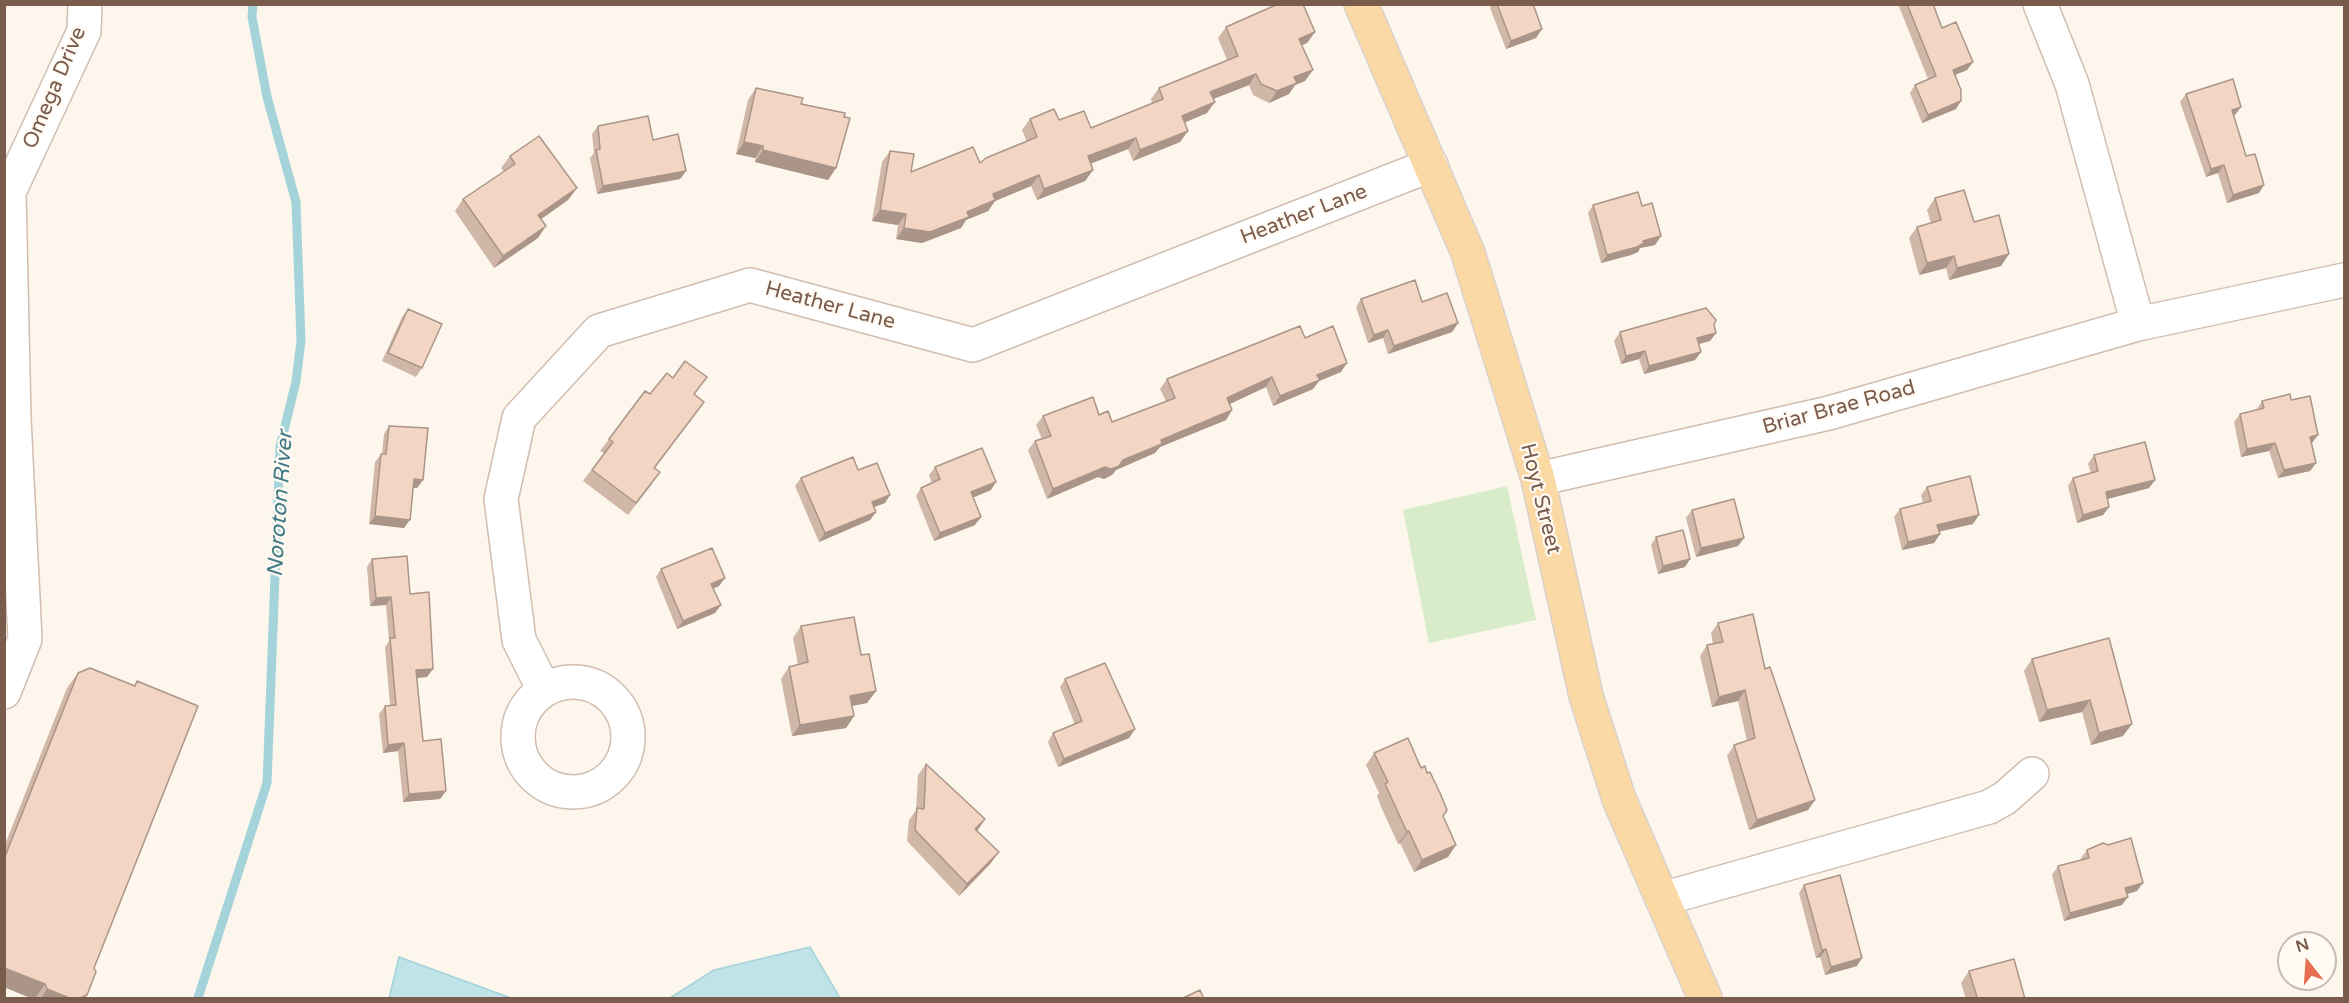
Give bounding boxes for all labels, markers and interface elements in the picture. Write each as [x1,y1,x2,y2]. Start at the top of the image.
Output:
street label: Omega Drive [18,23,92,153]
street label: Heather Lane [1237,179,1371,251]
street label: Heather Lane [762,277,898,335]
street label: Briar Brae Road [1760,375,1918,441]
water label: Noroton River [263,430,299,578]
street label: Hoyt Street [1514,441,1566,557]
north arrow [2277,931,2337,991]
text: N [2293,934,2311,957]

